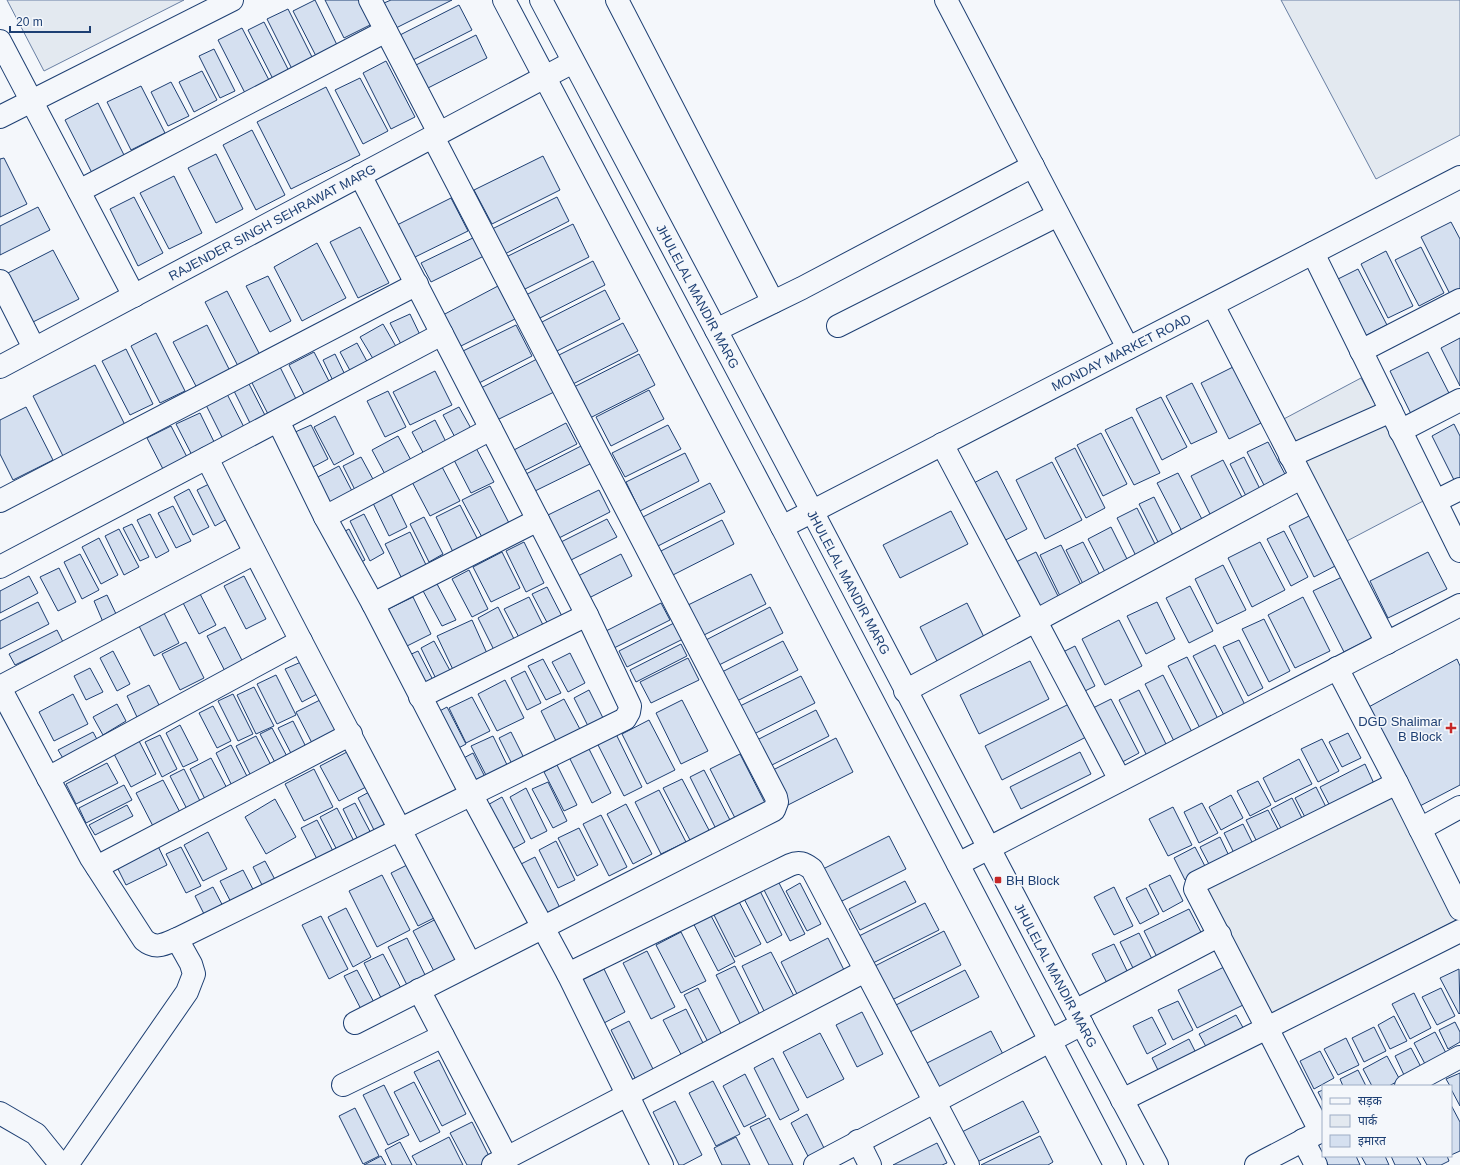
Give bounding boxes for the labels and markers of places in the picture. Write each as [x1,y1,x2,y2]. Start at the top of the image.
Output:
place label: DGD Shalimar B Block [1358,714,1443,744]
marker: DGD Shalimar B Block [1445,722,1457,734]
place label: BH Block [1006,873,1060,888]
marker: BH Block [993,875,1003,885]

